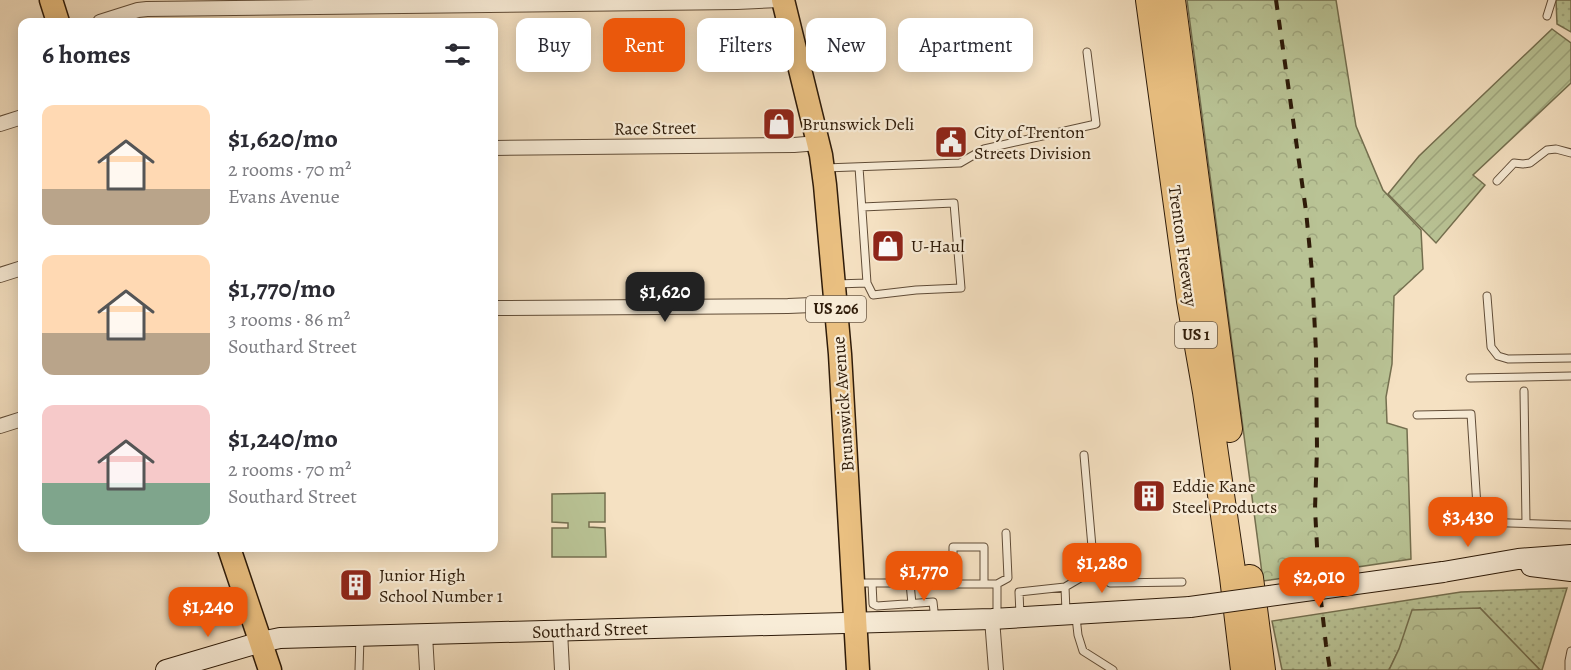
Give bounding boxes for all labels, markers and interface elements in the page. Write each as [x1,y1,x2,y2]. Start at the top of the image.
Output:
chip: Buy [516,18,591,72]
chip: Rent [603,18,685,72]
chip: Filters [697,18,794,72]
chip: New [806,18,886,72]
chip: Apartment [898,18,1033,72]
text: 6 homes [42,37,131,72]
icon: filters [441,38,474,71]
shop icon: Brunswick Deli [761,106,797,142]
place label: Brunswick Deli [802,112,914,136]
street label: Race Street [614,115,696,141]
place label: City of Trenton Streets Division [974,120,1091,165]
text: $1,620/mo [228,121,338,156]
public building icon: City of Trenton Streets Division [933,124,969,160]
icon: home [90,129,162,201]
text: 2 rooms · 70 m² [228,156,352,183]
text: Evans Avenue [228,183,340,210]
street label: Trenton Freeway [1163,184,1204,309]
shop icon: U-Haul [870,228,906,264]
place label: U-Haul [911,234,965,258]
text: $1,770/mo [228,271,335,306]
pin: $1,620 [616,272,714,323]
text: $1,620 [640,278,690,305]
icon: home [90,279,162,351]
road number: US 206 [806,296,866,322]
text: 3 rooms · 86 m² [228,306,350,333]
road number: US 1 [1175,322,1217,348]
text: Southard Street [228,333,357,360]
street label: Brunswick Avenue [826,335,860,473]
text: $1,240/mo [228,421,338,456]
icon: home [90,429,162,501]
text: 2 rooms · 70 m² [228,456,352,483]
place label: Eddie Kane Steel Products [1172,474,1277,519]
building icon: Eddie Kane Steel Products [1131,478,1167,514]
text: Southard Street [228,483,357,510]
pin: $3,430 [1419,497,1517,548]
text: $3,430 [1442,503,1494,530]
pin: $1,280 [1053,543,1151,594]
text: $1,280 [1076,549,1128,576]
pin: $1,770 [875,551,973,602]
text: $1,770 [900,557,949,584]
pin: $2,010 [1270,557,1368,608]
place label: Junior High School Number 1 [379,563,503,608]
text: $2,010 [1293,563,1345,590]
building icon: Junior High School Number 1 [338,567,374,603]
pin: $1,240 [159,587,257,638]
text: $1,240 [183,593,233,620]
street label: Southard Street [532,616,648,644]

